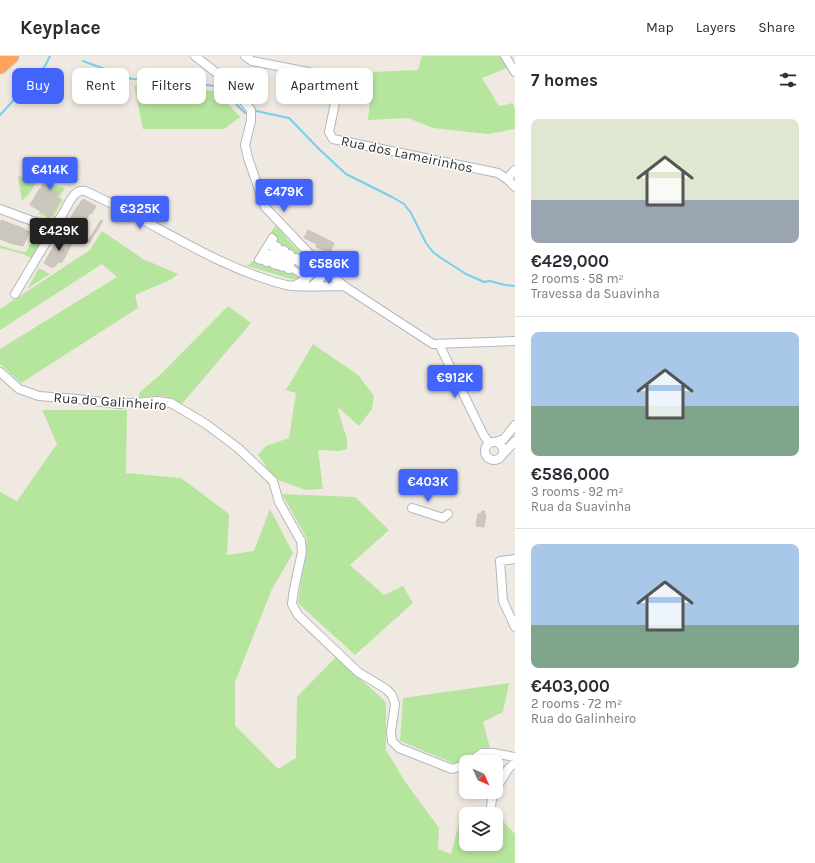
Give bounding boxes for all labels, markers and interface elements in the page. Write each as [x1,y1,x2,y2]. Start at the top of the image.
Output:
text: Keyplace [20,17,101,39]
text: Map [646,19,674,36]
text: Layers [696,19,736,36]
text: Share [758,19,795,36]
chip: Buy [12,68,64,104]
chip: Rent [72,68,129,104]
chip: Filters [137,68,206,104]
chip: New [214,68,268,104]
chip: Apartment [276,68,373,104]
icon: filters [777,69,799,91]
text: 7 homes [531,70,598,90]
street label: Rua dos Lameirinhos [339,132,474,177]
icon: home [629,145,701,217]
pin: €414K [22,157,78,191]
text: €414K [32,162,68,177]
pin: €479K [256,179,312,213]
text: €479K [265,184,303,199]
pin: €325K [112,196,168,230]
text: €325K [120,201,160,216]
pin: €429K [31,218,87,252]
text: €429K [39,223,79,238]
pin: €586K [301,251,357,285]
text: €429,000 [531,251,609,271]
text: €586K [309,256,349,271]
text: 2 rooms · 58 m² [531,271,624,286]
text: Travessa da Suavinha [531,286,660,301]
icon: home [629,358,701,430]
pin: €912K [427,365,483,399]
text: €912K [436,370,474,385]
street label: Rua do Galinheiro [53,389,167,414]
text: €586,000 [531,464,610,484]
pin: €403K [400,469,456,503]
text: €403K [408,474,448,489]
text: 3 rooms · 92 m² [531,484,624,499]
text: Rua da Suavinha [531,499,631,514]
icon: home [629,570,701,642]
text: €403,000 [531,676,610,696]
text: 2 rooms · 72 m² [531,696,622,711]
text: Rua do Galinheiro [531,711,636,726]
north arrow [459,755,503,799]
map controls [459,755,503,851]
button: layers [459,807,503,851]

